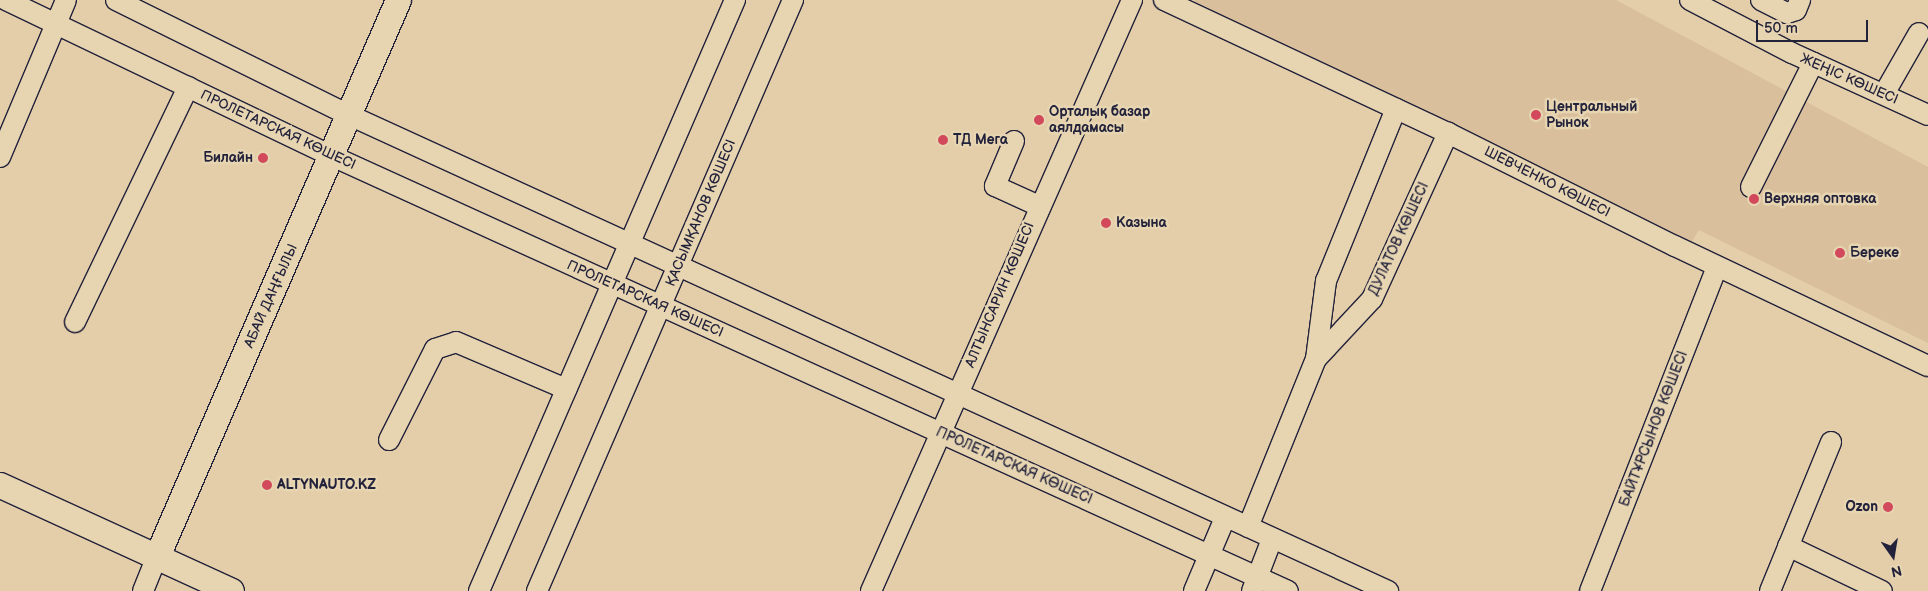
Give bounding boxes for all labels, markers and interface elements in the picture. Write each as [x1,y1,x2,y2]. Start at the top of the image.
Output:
scale bar [1758,10,1870,42]
text: 50 m [1764,19,1798,38]
street label: ЖЕҢІС КӨШЕСІ [1797,50,1901,108]
street label: ПРОЛЕТАРСКАЯ КӨШЕСІ [198,87,358,173]
place label: Центральный Рынок [1546,99,1637,132]
place label: Орталық базар аялдамасы [1049,104,1150,136]
marker: Центральный Рынок [1530,109,1542,121]
marker: Орталық базар аялдамасы [1033,114,1045,126]
place label: ТД Мега [953,132,1008,148]
marker: ТД Мега [937,134,949,146]
street label: ҚАСЫМҚАНОВ КӨШЕСІ [662,137,740,289]
street label: ШЕВЧЕНКО КӨШЕСІ [1481,143,1613,221]
place label: Билайн [203,150,253,166]
marker: Билайн [257,152,269,164]
street label: ДУЛАТОВ КӨШЕСІ [1365,180,1433,298]
place label: Верхняя оптовка [1764,191,1876,207]
marker: Верхняя оптовка [1748,193,1760,205]
place label: Казына [1116,215,1167,231]
marker: Казына [1100,217,1112,229]
street label: АЛТЫНСАРИН КӨШЕСІ [962,220,1038,370]
street label: АБАЙ ДАҢҒЫЛЫ [241,242,301,350]
place label: Береке [1850,245,1899,261]
marker: Береке [1834,247,1846,259]
street label: ПРОЛЕТАРСКАЯ КӨШЕСІ [564,257,726,341]
street label: БАЙТҰРСЫНОВ КӨШЕСІ [1617,349,1691,509]
street label: ПРОЛЕТАРСКАЯ КӨШЕСІ [933,424,1095,508]
place label: ALTYNAUTO.KZ [277,477,376,493]
marker: ALTYNAUTO.KZ [261,479,273,491]
place label: Ozon [1845,499,1878,515]
marker: Ozon [1882,501,1894,513]
north arrow [1868,531,1918,581]
text: N [1889,562,1904,581]

